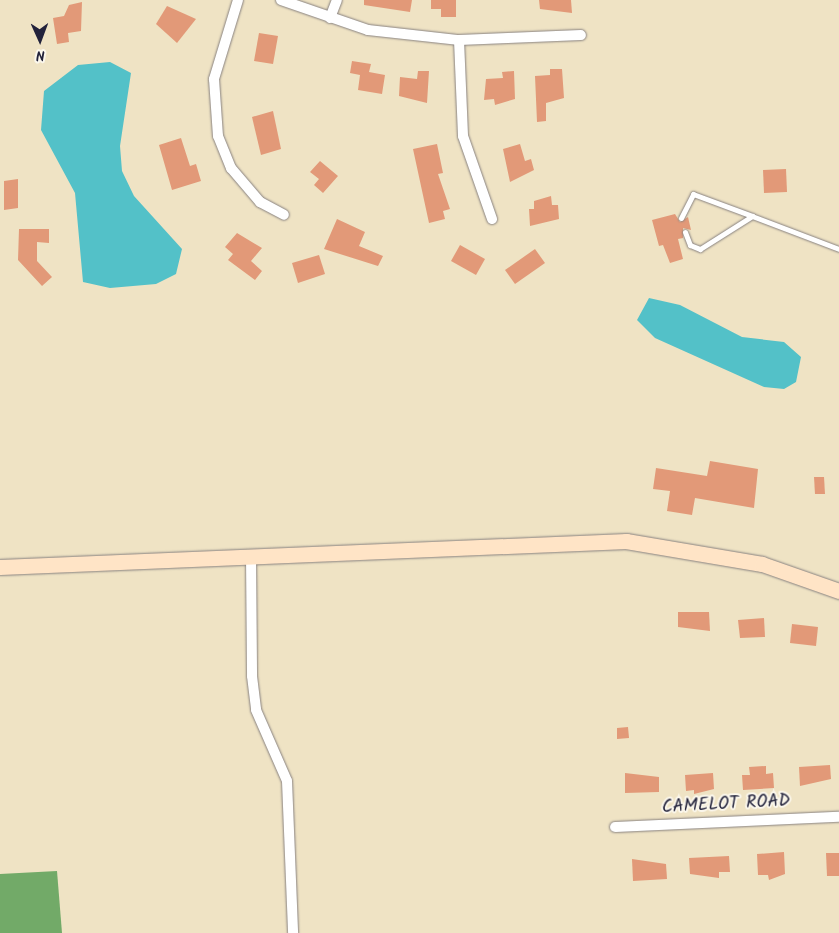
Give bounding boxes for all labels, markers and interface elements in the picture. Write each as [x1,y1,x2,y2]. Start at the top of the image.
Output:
north arrow [15,15,65,65]
text: N [36,44,45,66]
street label: CAMELOT ROAD [661,791,791,819]

